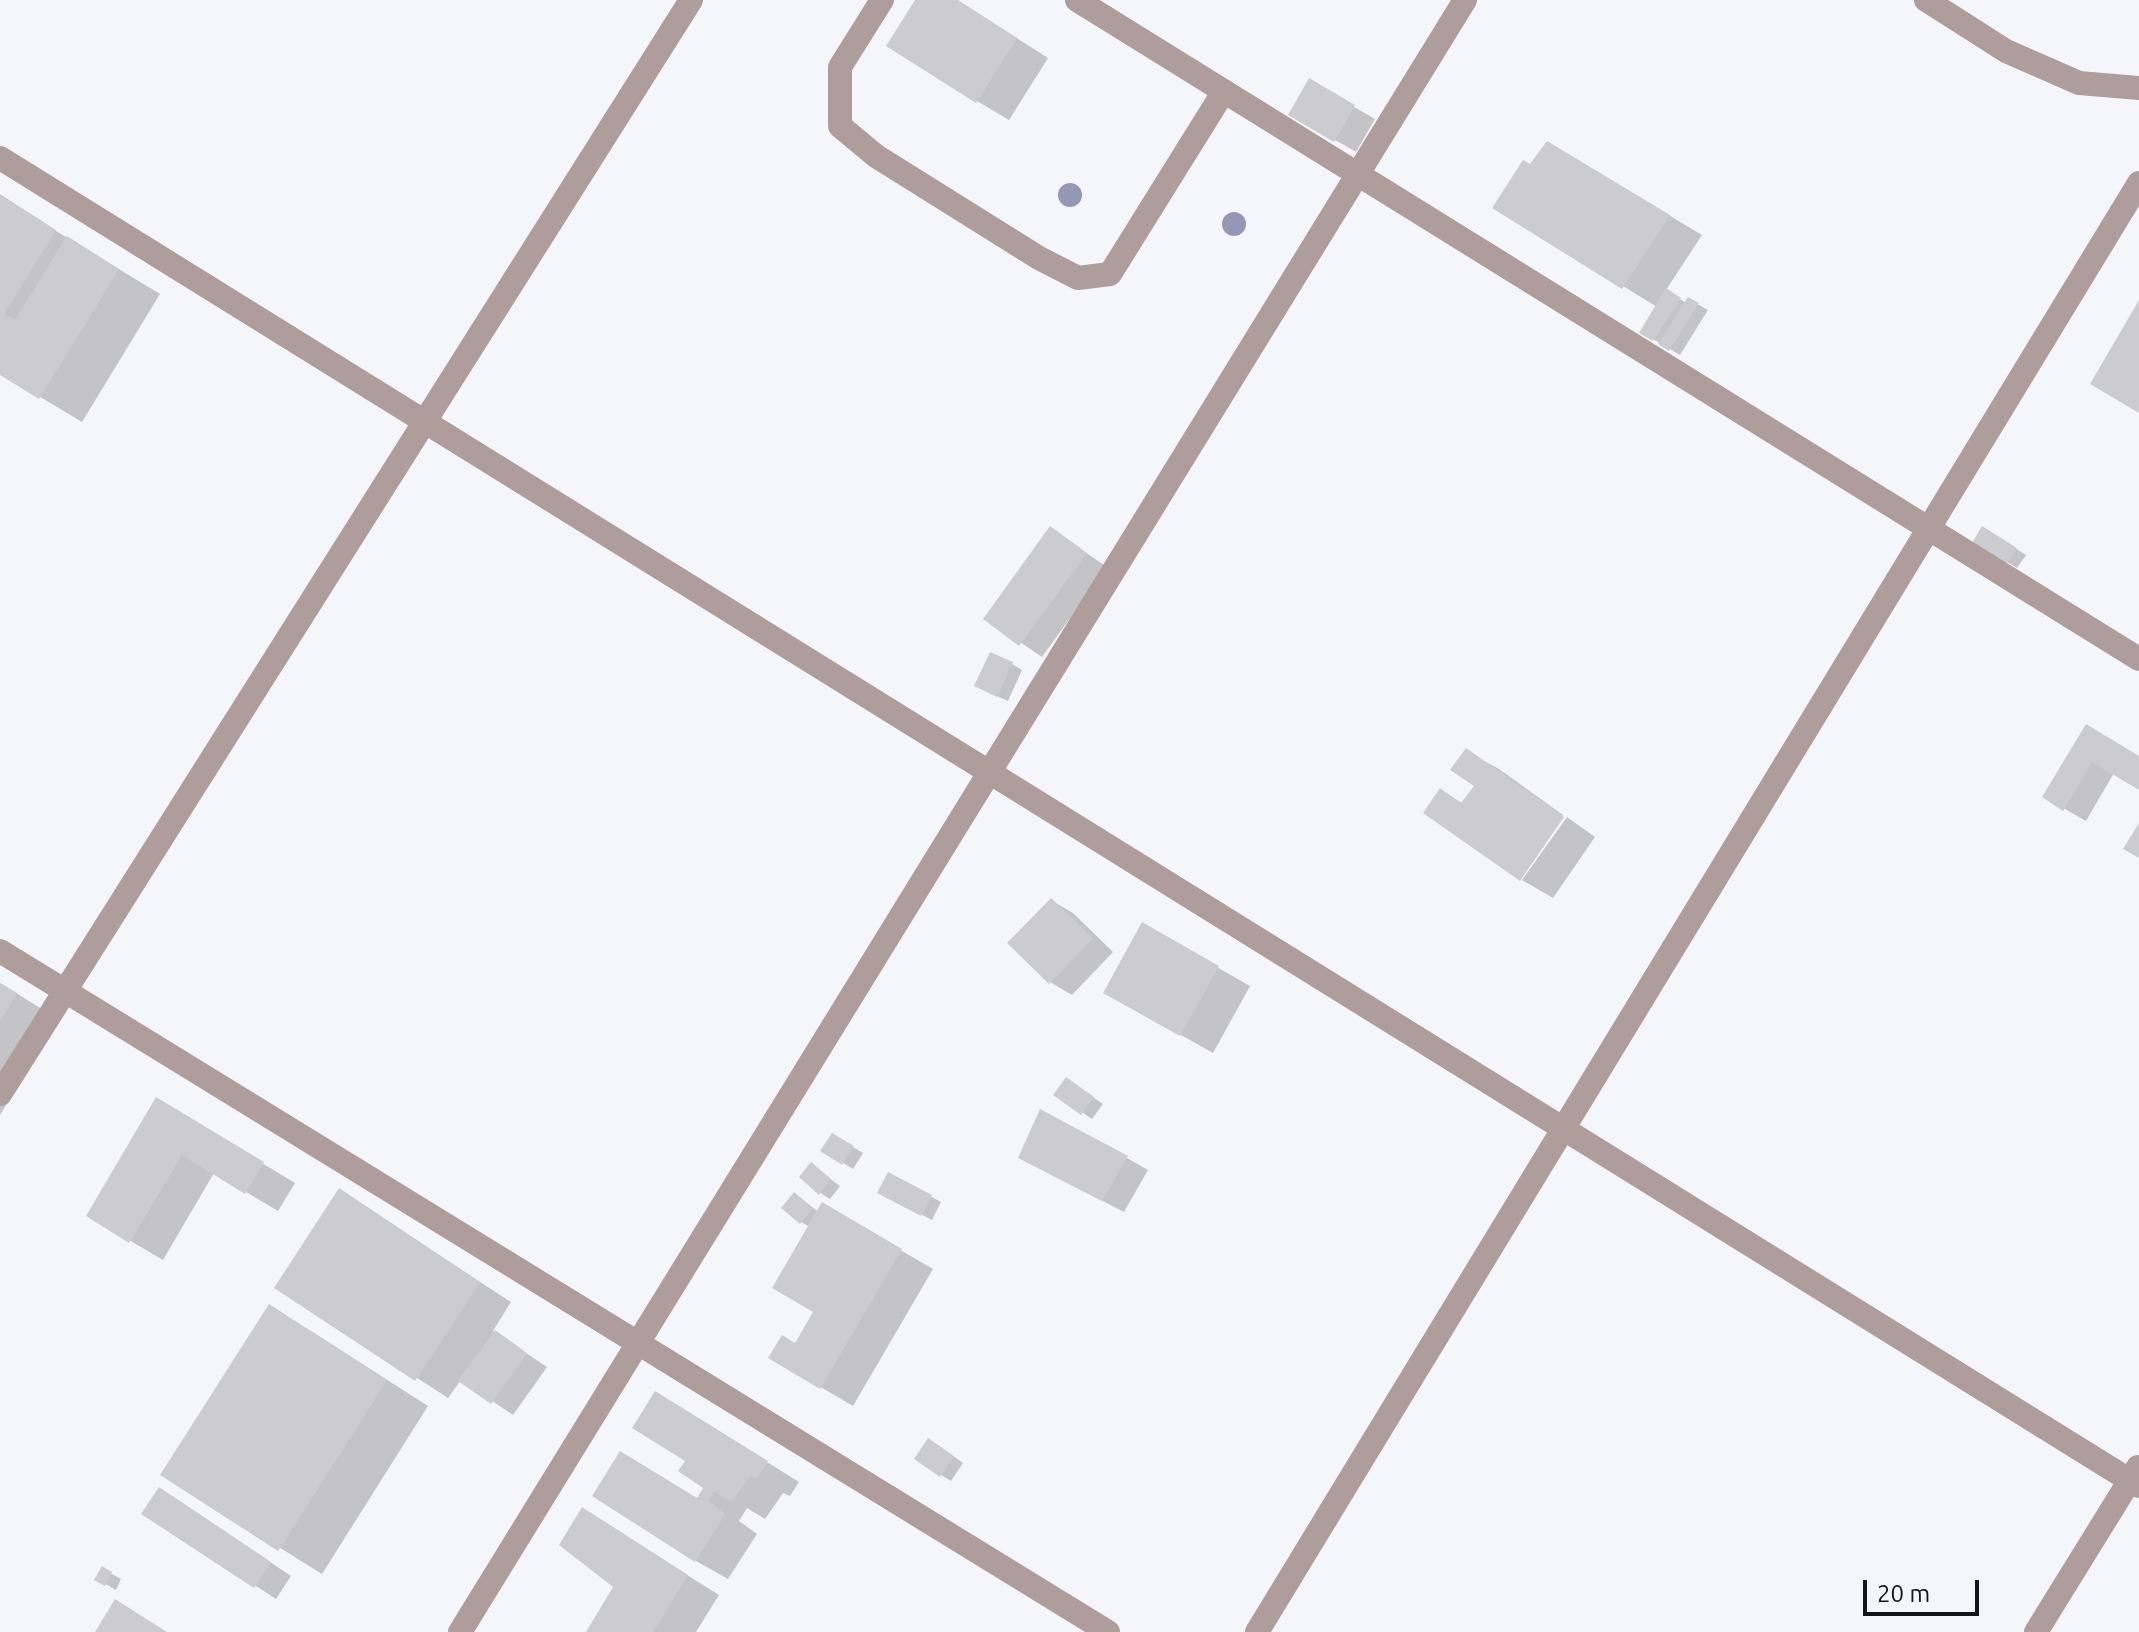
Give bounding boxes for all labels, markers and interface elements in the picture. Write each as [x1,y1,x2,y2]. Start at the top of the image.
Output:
scale bar [1867,1564,1983,1614]
text: 20 m [1877,1580,1930,1607]

